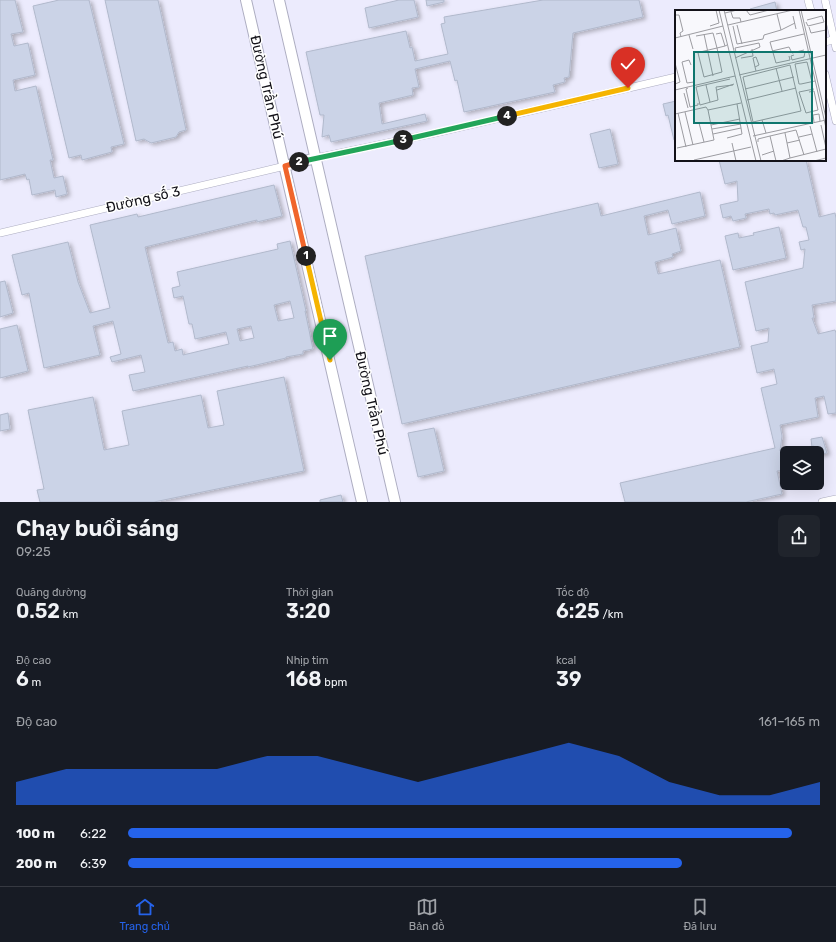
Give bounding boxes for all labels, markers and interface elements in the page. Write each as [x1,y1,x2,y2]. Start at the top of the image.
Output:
inset map [675,10,826,161]
street label: Đường Trần Phú [246,33,288,141]
pin [611,47,645,88]
icon: check [617,53,639,75]
pin: 4 [497,106,517,126]
text: 4 [503,109,511,122]
pin: 3 [393,130,413,150]
text: 3 [399,133,407,146]
pin: 2 [289,152,309,172]
text: 2 [295,155,303,168]
street label: Đường số 3 [104,182,182,216]
pin: 1 [296,246,316,266]
text: 1 [303,249,309,262]
pin [313,319,347,360]
icon: arrive [319,325,341,347]
street label: Đường Trần Phú [351,349,393,457]
map controls [780,446,824,490]
button: layers [780,446,824,490]
text: Chạy buổi sáng [16,515,179,542]
button: share [778,515,820,557]
text: 09:25 [16,544,51,559]
text: Quãng đường [16,586,86,599]
text: Thời gian [286,586,333,599]
text: Tốc độ [556,586,589,599]
text: 0.52 [16,599,60,623]
text: 3:20 [286,599,331,623]
text: 6:25 [556,599,600,623]
text: km [60,608,78,621]
text: /km [600,608,623,621]
text: Độ cao [16,654,51,667]
text: Nhịp tim [286,654,329,667]
text: kcal [556,654,576,667]
text: 6 [16,667,29,691]
text: 168 [286,667,322,691]
text: 39 [556,667,581,691]
text: m [29,676,41,689]
text: bpm [322,676,347,689]
text: Độ cao [16,714,57,729]
text: 161–165 m [758,714,820,729]
text: 100 m [16,826,55,841]
text: 6:22 [80,826,106,841]
text: 200 m [16,856,57,871]
text: 6:39 [80,856,107,871]
tab: Trang chủ [119,896,170,933]
tab: Bản đồ [409,896,445,933]
tab: Đã lưu [683,896,717,933]

